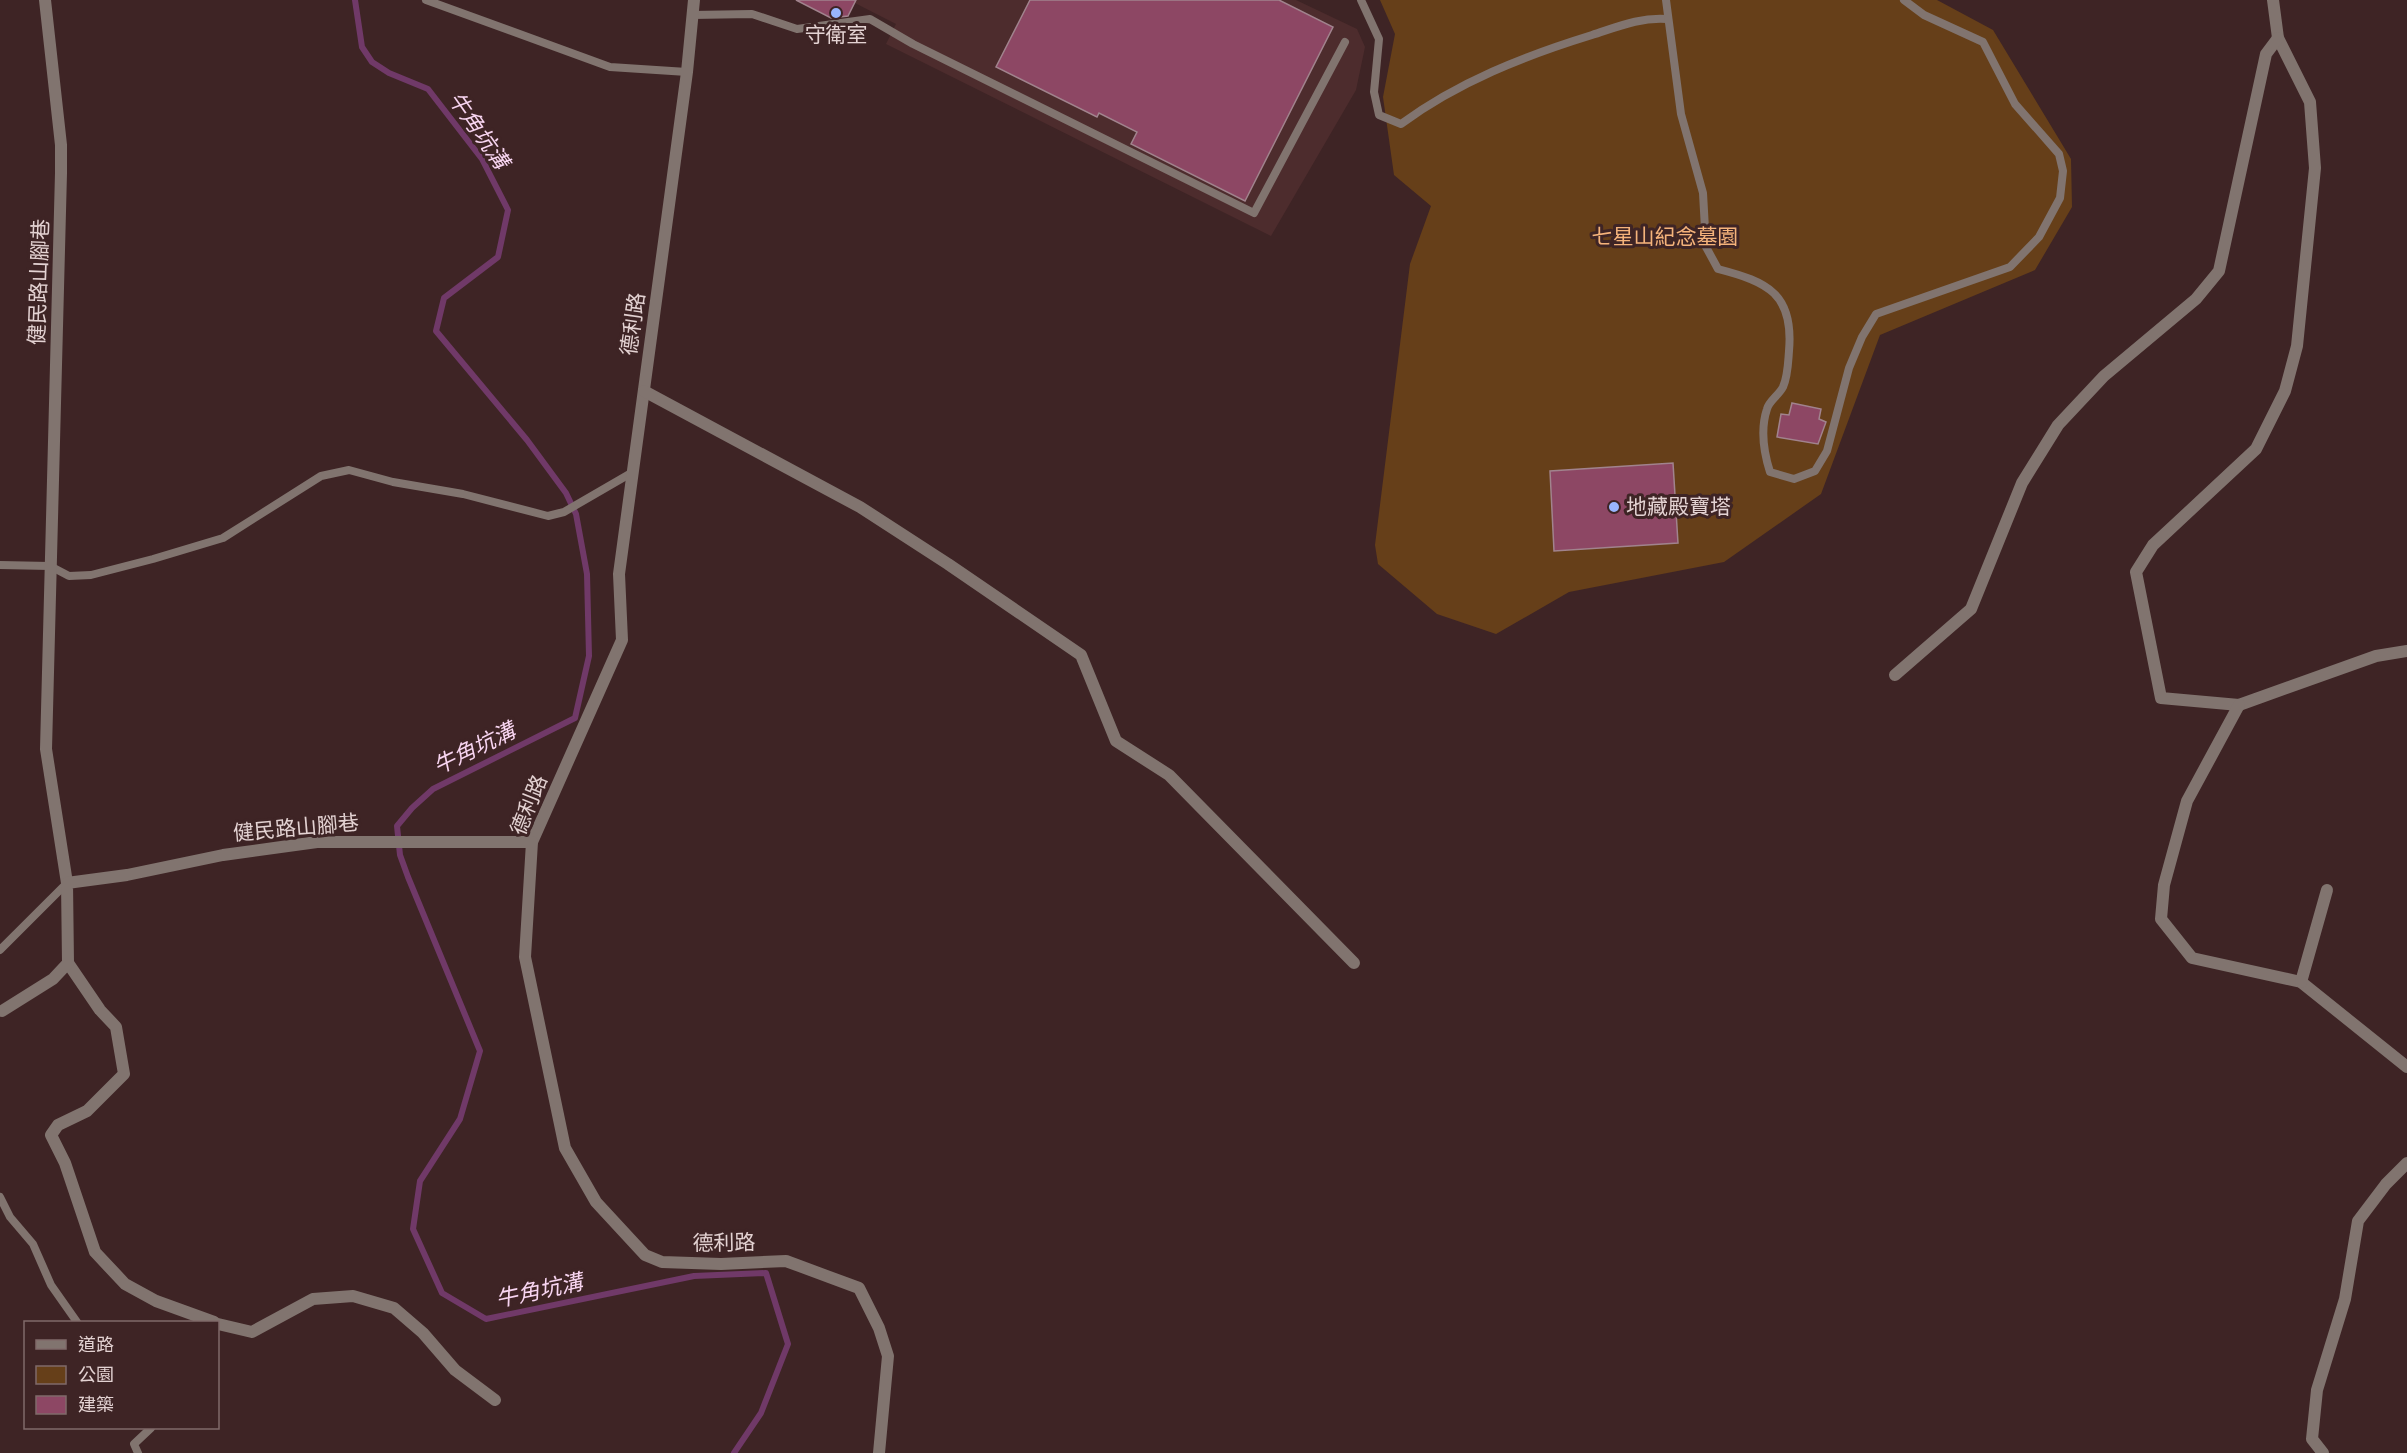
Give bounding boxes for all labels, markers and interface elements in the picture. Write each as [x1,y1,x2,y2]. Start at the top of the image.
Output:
marker: 守衛室 [829,6,843,20]
place label: 守衛室 [805,23,868,46]
water label: 牛角坑溝 [444,88,515,175]
street label: 健民路山腳巷 [26,219,52,345]
park label: 七星山紀念墓園 [1592,226,1739,248]
street label: 德利路 [618,291,648,357]
place label: 地藏殿寶塔 [1626,496,1731,518]
marker: 地藏殿寶塔 [1607,500,1621,514]
water label: 牛角坑溝 [430,718,521,778]
street label: 德利路 [507,772,551,838]
street label: 健民路山腳巷 [232,812,360,844]
street label: 德利路 [692,1231,756,1255]
water label: 牛角坑溝 [494,1269,587,1311]
legend [24,1321,219,1429]
text: 道路 [78,1335,114,1355]
text: 公園 [78,1366,114,1385]
text: 建築 [78,1395,114,1415]

